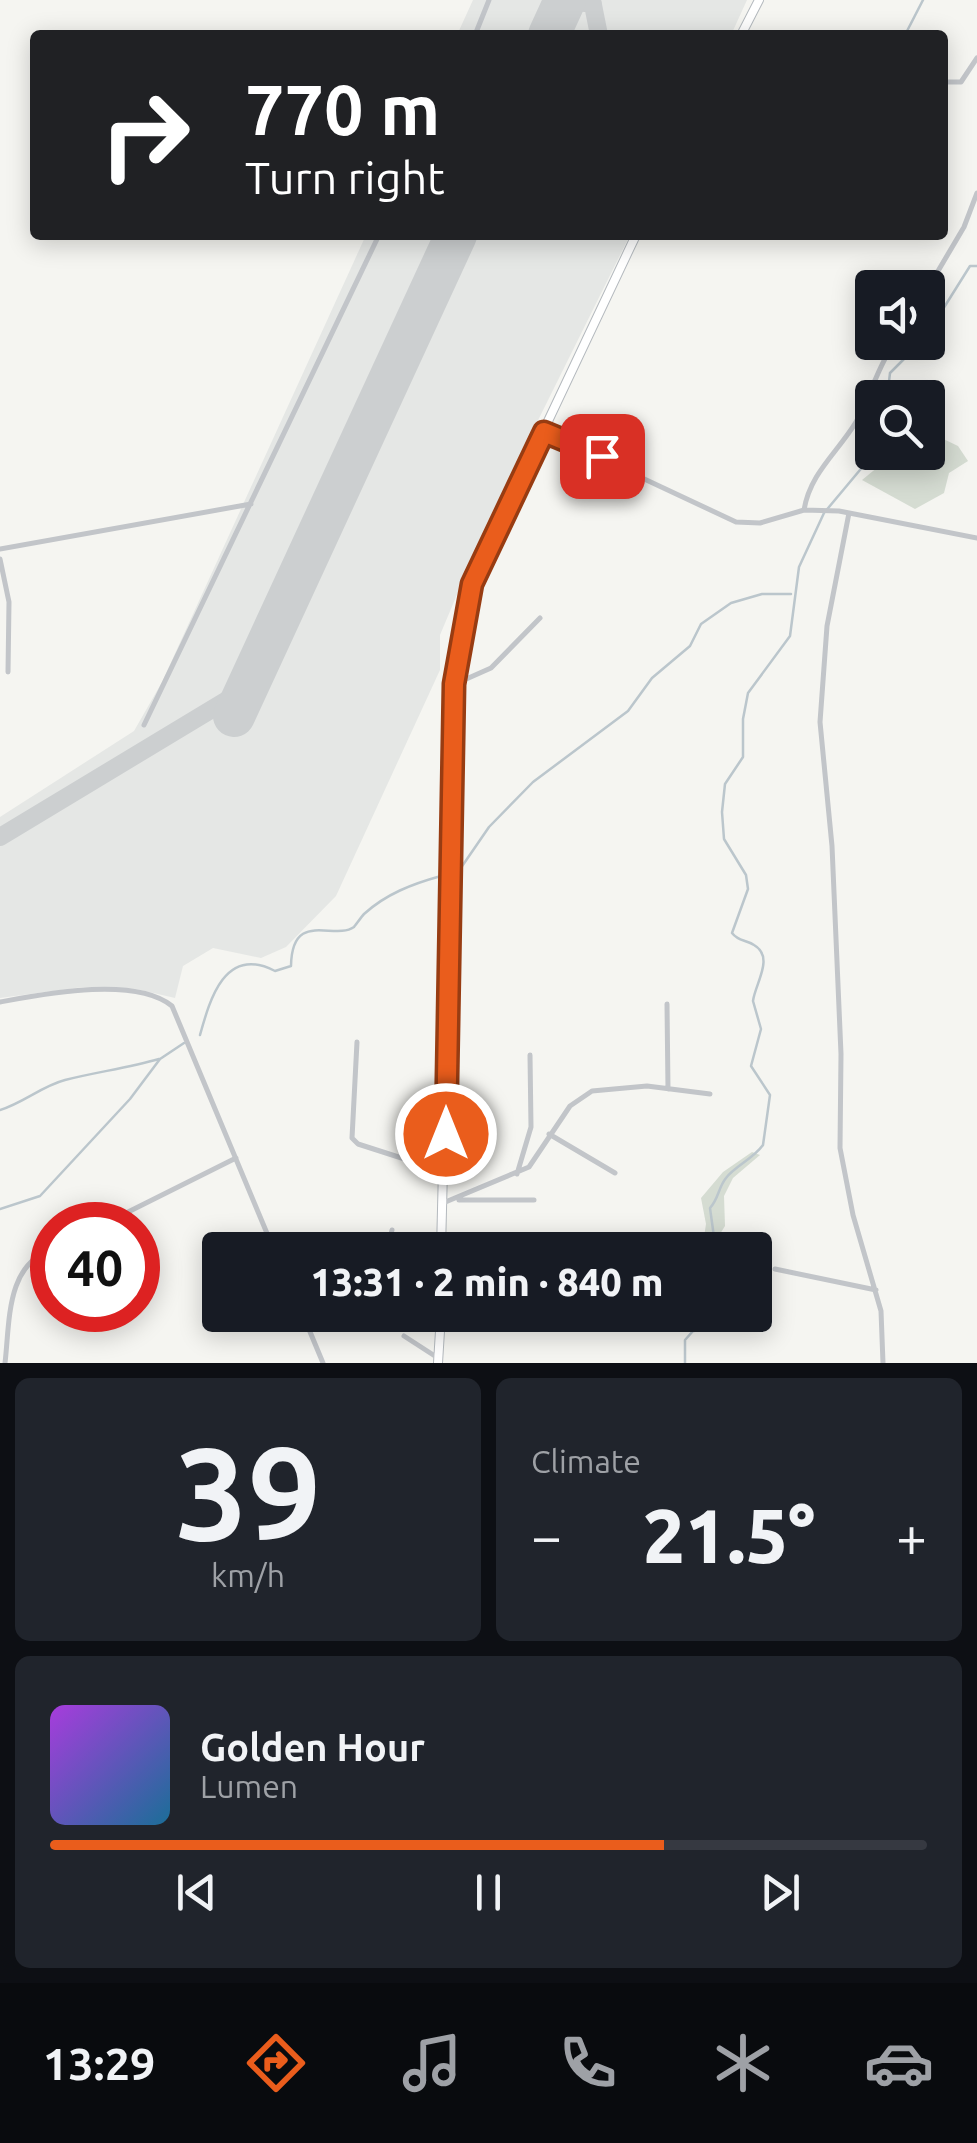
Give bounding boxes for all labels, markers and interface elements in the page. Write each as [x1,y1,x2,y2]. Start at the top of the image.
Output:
icon: right [80,70,210,200]
text: 770 m [245,70,440,148]
text: Turn right [245,152,445,203]
map controls [855,270,945,470]
button: sound [855,270,945,360]
button: search [855,380,945,470]
pin [560,414,645,499]
icon: arrive [575,429,630,484]
position arrow [394,1082,498,1186]
speed limit sign: 40 [30,1202,160,1332]
text: 13:31 · 2 min · 840 m [310,1261,664,1303]
text: 39 [175,1419,321,1565]
text: Climate [531,1443,641,1479]
text: 21.5° [643,1493,815,1577]
text: − [531,1505,562,1566]
text: + [896,1505,927,1566]
text: km/h [211,1557,285,1593]
text: Golden Hour [200,1726,425,1768]
text: Lumen [200,1768,298,1804]
icon: previous [169,1865,224,1920]
icon: pause [461,1865,516,1920]
icon: next [753,1865,808,1920]
icon: directions [241,2028,311,2098]
icon: music [397,2028,467,2098]
icon: phone [553,2028,623,2098]
icon: climate [708,2028,778,2098]
icon: car [864,2028,934,2098]
text: 13:29 [43,2038,155,2089]

